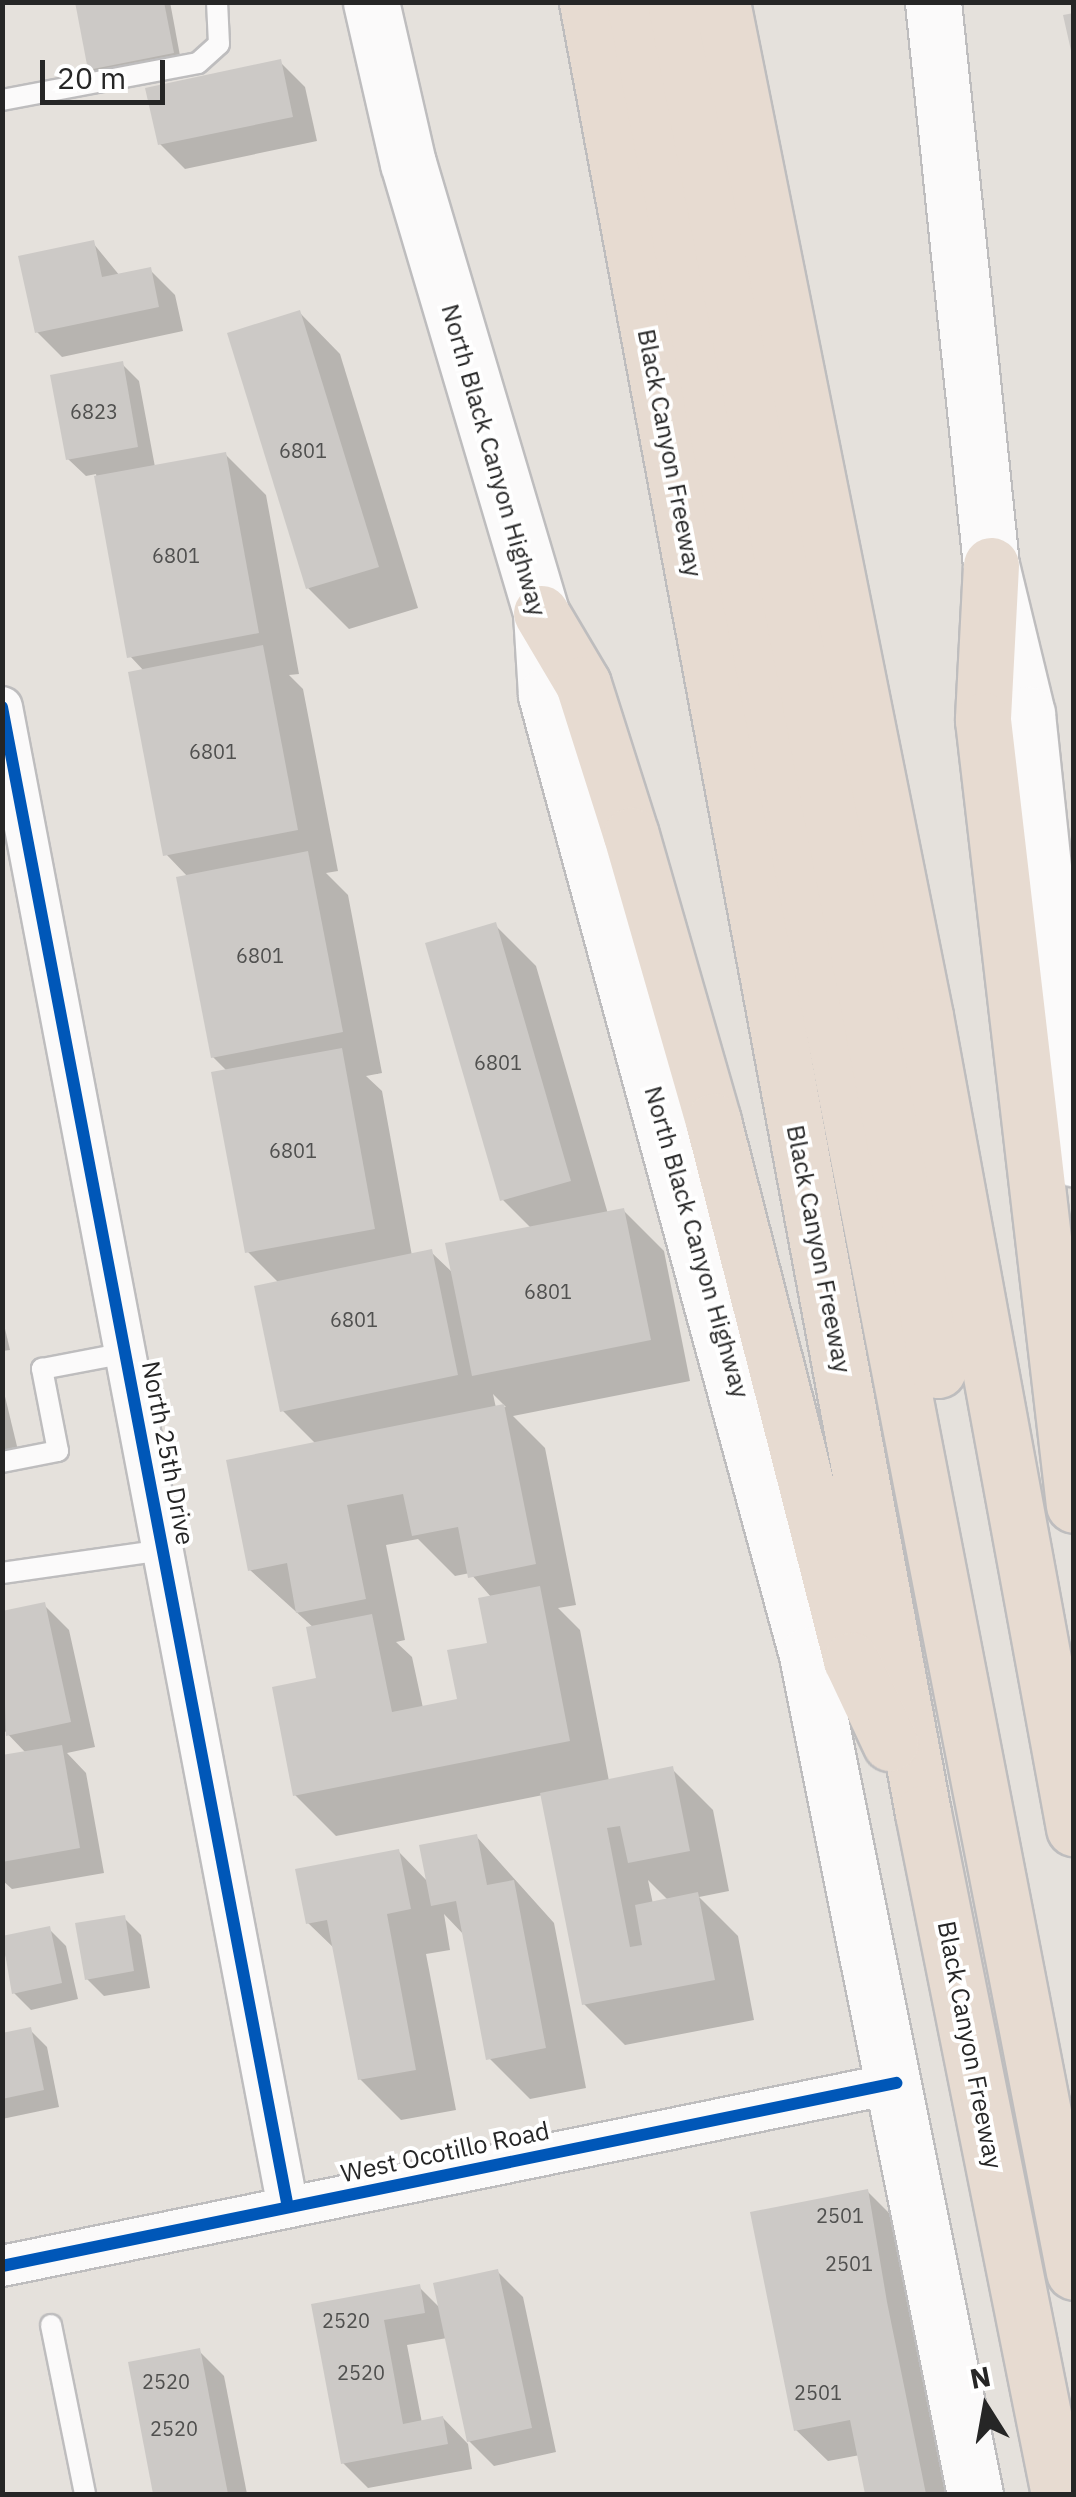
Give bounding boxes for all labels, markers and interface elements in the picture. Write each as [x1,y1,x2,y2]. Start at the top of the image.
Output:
scale bar [45,40,170,102]
text: 20 m [57,58,126,97]
street label: North Black Canyon Highway [435,301,553,619]
street label: Black Canyon Freeway [631,326,709,580]
house number: 6823 [70,399,118,423]
house number: 6801 [279,438,327,462]
house number: 6801 [152,543,200,567]
house number: 6801 [189,739,237,763]
house number: 6801 [236,943,284,967]
house number: 6801 [474,1050,522,1074]
street label: North Black Canyon Highway [638,1083,756,1401]
street label: Black Canyon Freeway [780,1122,858,1376]
house number: 6801 [269,1138,317,1162]
house number: 6801 [524,1279,572,1303]
house number: 6801 [330,1307,378,1331]
street label: North 25th Drive [135,1358,201,1548]
street label: Black Canyon Freeway [931,1918,1009,2172]
street label: West Ocotillo Road [338,2115,552,2189]
house number: 2501 [816,2203,864,2227]
house number: 2501 [825,2251,873,2275]
house number: 2520 [322,2308,370,2332]
north arrow [936,2357,1036,2457]
text: N [967,2357,994,2397]
house number: 2520 [337,2360,385,2384]
house number: 2520 [142,2369,190,2393]
house number: 2501 [794,2380,842,2404]
house number: 2520 [150,2416,198,2440]

